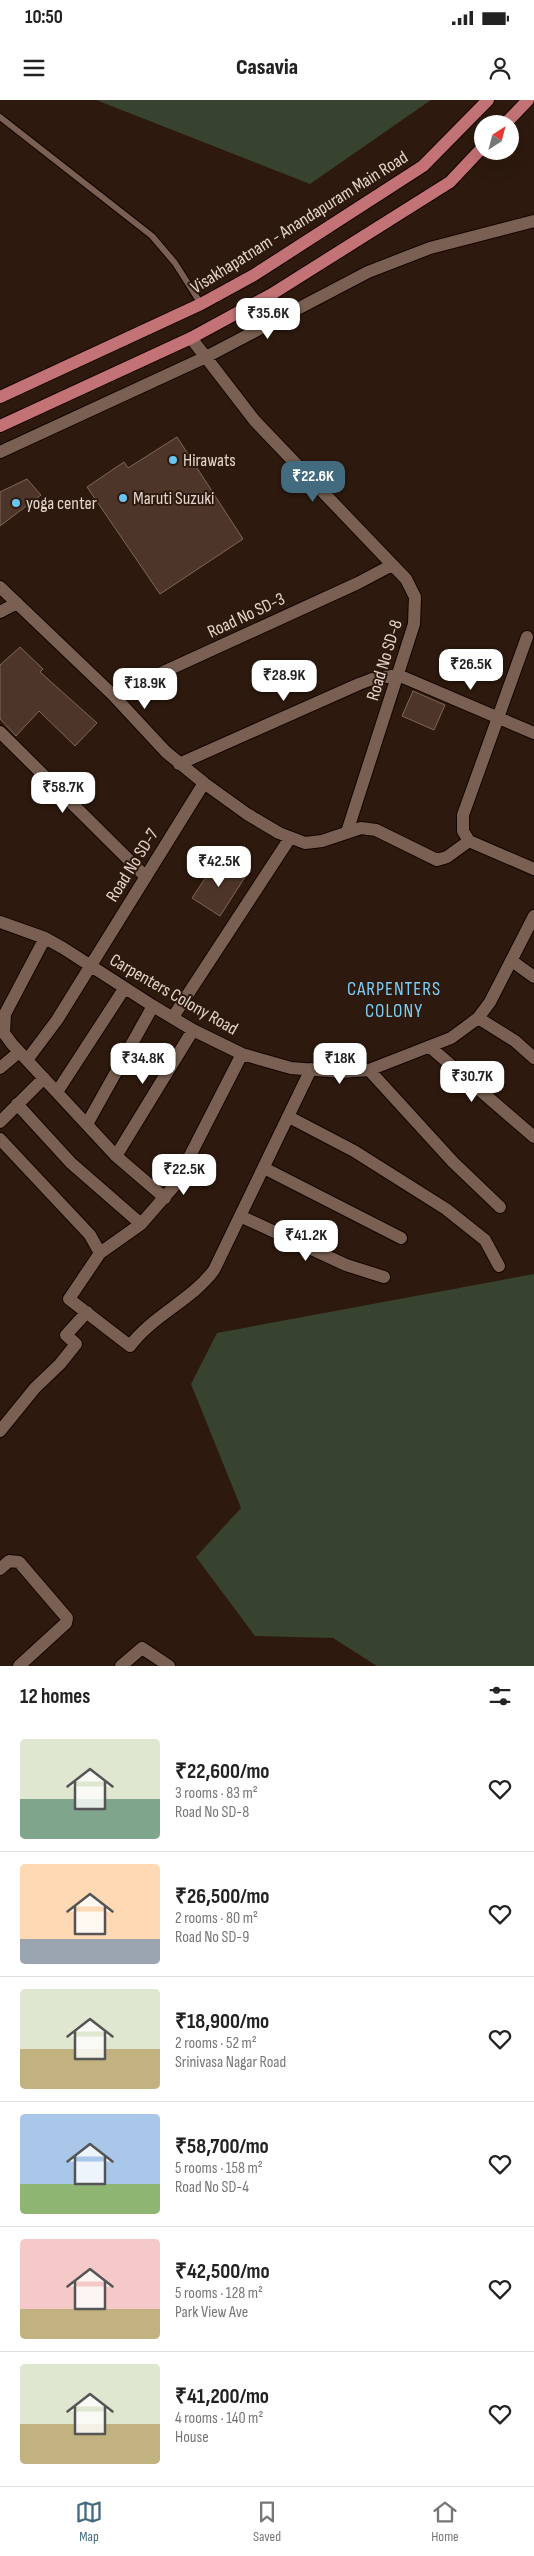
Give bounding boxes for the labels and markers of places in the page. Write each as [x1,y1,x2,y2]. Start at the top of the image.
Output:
pin: ₹35.6K [227,298,309,340]
place label: Hirawats [183,450,236,471]
marker: Hirawats [167,454,179,466]
pin: ₹22.6K [272,460,354,503]
place label: Maruti Suzuki [133,488,214,509]
marker: Maruti Suzuki [117,492,129,504]
place label: yoga center [26,493,97,514]
marker: yoga center [10,497,22,509]
pin: ₹26.5K [430,648,512,691]
pin: ₹28.9K [243,660,325,702]
pin: ₹18.9K [104,668,186,710]
pin: ₹58.7K [22,772,104,814]
pin: ₹42.5K [178,846,260,888]
pin: ₹34.8K [102,1042,184,1085]
pin: ₹18K [310,1042,370,1085]
pin: ₹30.7K [431,1060,513,1103]
pin: ₹22.5K [143,1154,225,1196]
pin: ₹41.2K [265,1220,347,1262]

